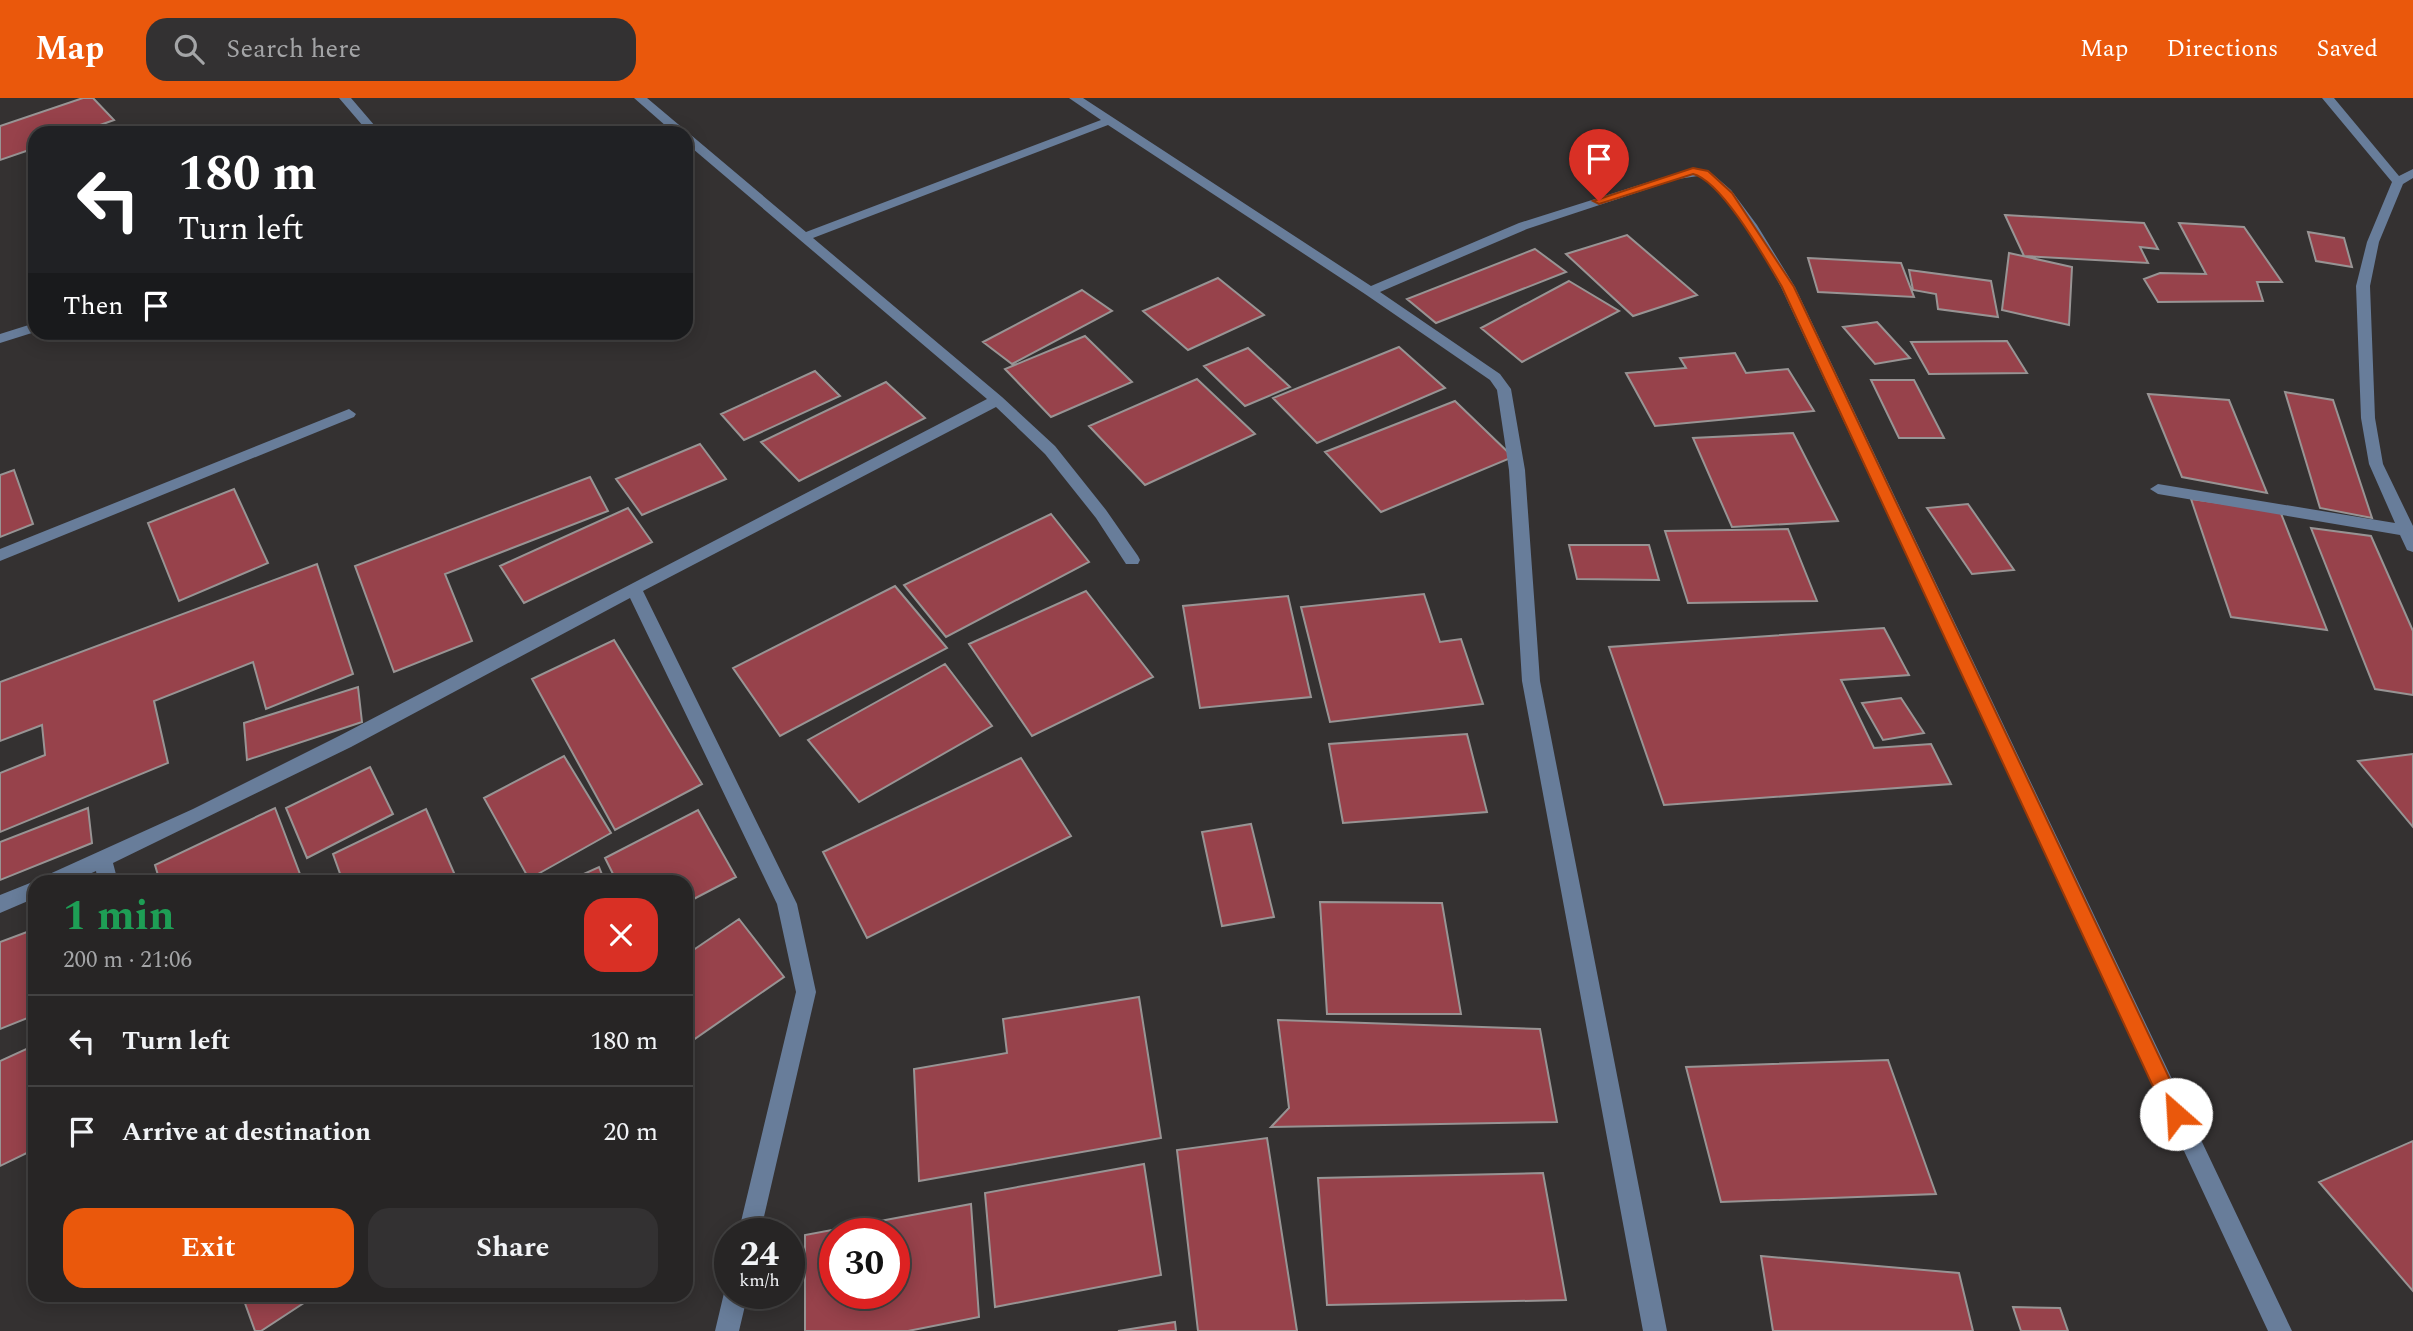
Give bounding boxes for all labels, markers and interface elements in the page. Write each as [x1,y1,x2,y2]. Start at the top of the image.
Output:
search box [146,18,636,81]
text: Map [35,24,104,74]
text: Search here [226,29,361,69]
icon: search [170,30,208,68]
text: Map [2080,31,2128,67]
text: Directions [2166,31,2278,67]
text: Saved [2316,31,2378,67]
pin [1569,129,1629,201]
text: 180 m [178,137,317,212]
icon: arrive [1580,140,1618,178]
icon: left [63,154,154,245]
text: Turn left [178,205,304,254]
text: Then [63,286,123,326]
icon: arrive [137,287,175,325]
text: 1 min [63,885,175,948]
button: close [584,898,658,972]
text: 200 m · 21:06 [63,943,192,978]
text: Turn left [122,1021,230,1061]
text: 180 m [590,1021,658,1061]
icon: left [63,1022,101,1060]
position arrow [2139,1077,2213,1151]
text: Arrive at destination [122,1112,371,1152]
text: 20 m [603,1112,658,1152]
icon: arrive [63,1113,101,1151]
button: Exit [63,1208,354,1288]
button: Share [368,1208,658,1288]
speed limit sign: 30 [819,1218,910,1309]
text: 24 [740,1228,779,1281]
text: km/h [739,1267,780,1294]

